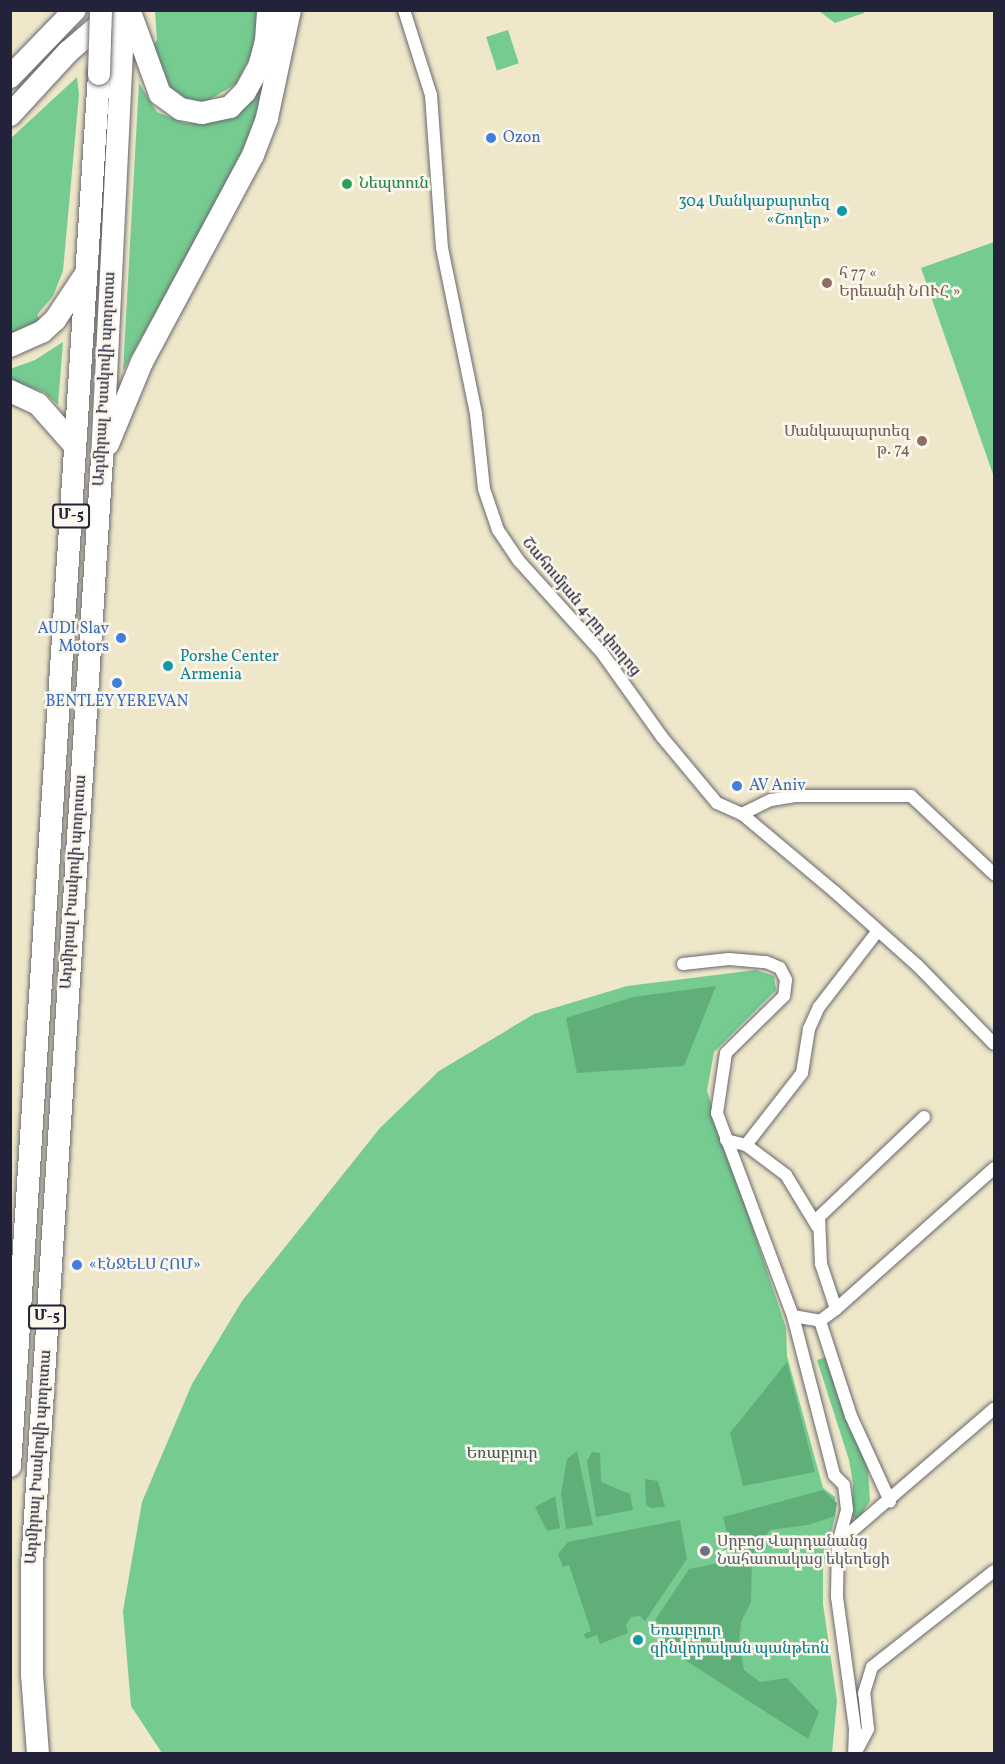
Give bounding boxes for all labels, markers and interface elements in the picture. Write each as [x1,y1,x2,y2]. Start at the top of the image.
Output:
place label: Ozon [503,128,541,148]
marker: Ozon [484,131,498,145]
place label: Նեպտուն [359,174,429,194]
marker: Նեպտուն [340,177,354,191]
place label: 304 Մանկաpարտեզ «Շողեր» [678,192,830,230]
marker: 304 Մանկաpարտեզ «Շողեր» [835,204,849,218]
place label: հ 77 « Երեւանի ՆՈՒՀ » [839,264,961,302]
street label: Ադմիրալ Իսակովի պողոտա [90,271,120,487]
marker: հ 77 « Երեւանի ՆՈՒՀ » [820,276,834,290]
place label: Մանկապարտեզ թ․ 74 [784,422,910,460]
marker: Մանկապարտեզ թ․ 74 [915,434,929,448]
road number: Մ-5 [52,504,90,528]
street label: Շահումյան 4-րդ փողոց [517,534,645,680]
place label: AUDI Slav Motors [37,619,109,657]
marker: AUDI Slav Motors [114,631,128,645]
place label: Porshe Center Armenia [180,647,279,685]
marker: Porshe Center Armenia [161,659,175,673]
marker: BENTLEY YEREVAN [110,676,124,690]
place label: BENTLEY YEREVAN [45,692,189,712]
street label: Ադմիրալ Իսակովի պողոտա [57,774,91,990]
place label: AV Aniv [749,776,806,796]
marker: AV Aniv [730,779,744,793]
place label: «ԷՆՋԵԼՍ ՀՈՄ» [89,1255,201,1275]
marker: «ԷՆՋԵԼՍ ՀՈՄ» [70,1258,84,1272]
road number: Մ-5 [28,1305,66,1329]
street label: Ադմիրալ Իսակովի պողոտա [22,1349,56,1565]
park label: Եռաբլուր [467,1444,537,1464]
place label: Սրբոց Վարդանանց Նահատակաց եկեղեցի [717,1532,890,1570]
marker: Սրբոց Վարդանանց Նահատակաց եկեղեցի [698,1544,712,1558]
place label: Եռաբլուր զինվորական պանթեոն [650,1621,829,1659]
marker: Եռաբլուր զինվորական պանթեոն [631,1633,645,1647]

